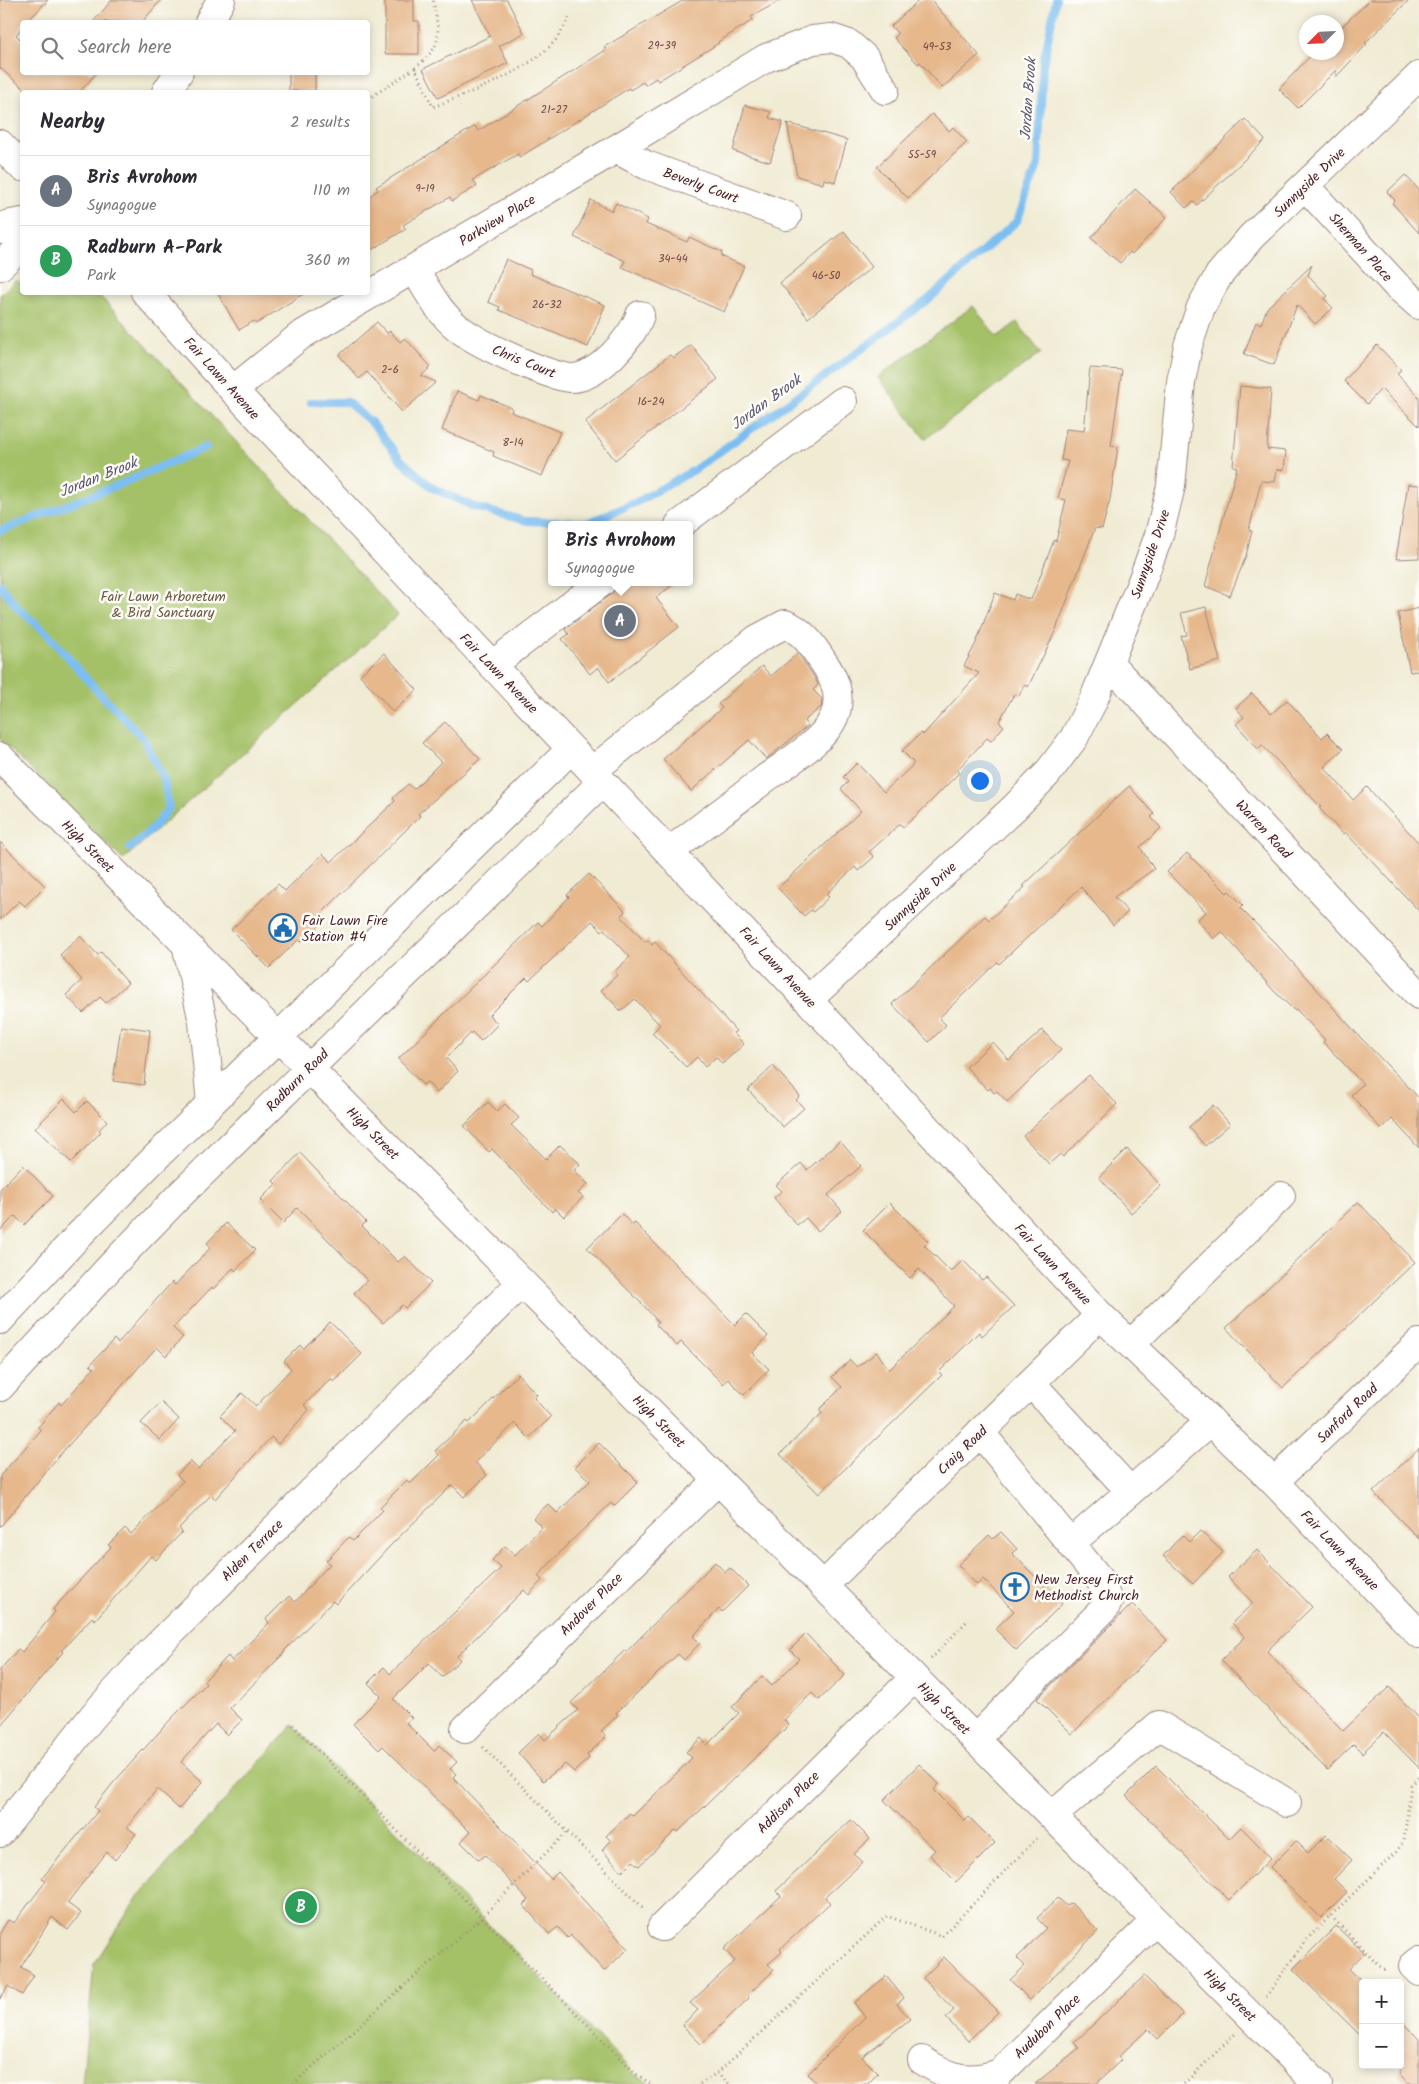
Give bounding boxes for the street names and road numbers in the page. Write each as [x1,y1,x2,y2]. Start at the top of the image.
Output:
street label: Sunnyside Drive [1269,142,1351,223]
street label: Beverly Court [660,162,742,210]
street label: Parkview Place [455,189,541,252]
street label: Sherman Place [1323,208,1398,288]
street label: Fair Lawn Avenue [178,332,265,426]
street label: Chris Court [488,339,559,385]
street label: Sunnyside Drive [1125,506,1177,602]
street label: Fair Lawn Avenue [454,628,543,720]
street label: Warren Road [1230,795,1297,865]
street label: High Street [55,815,120,879]
street label: Sunnyside Drive [879,856,963,937]
street label: Fair Lawn Avenue [733,922,822,1014]
street label: Radburn Road [261,1043,335,1117]
street label: High Street [340,1102,405,1166]
street label: Fair Lawn Avenue [1008,1219,1097,1311]
street label: Sanford Road [1312,1378,1384,1449]
street label: High Street [626,1390,691,1454]
street label: Craig Road [932,1420,994,1481]
street label: Fair Lawn Avenue [1295,1505,1384,1597]
street label: Alden Terrace [216,1514,289,1587]
street label: Andover Place [555,1567,629,1641]
street label: High Street [911,1677,976,1741]
street label: Addison Place [752,1766,826,1839]
street label: High Street [1197,1964,1262,2028]
street label: Audubon Place [1009,1989,1087,2064]

